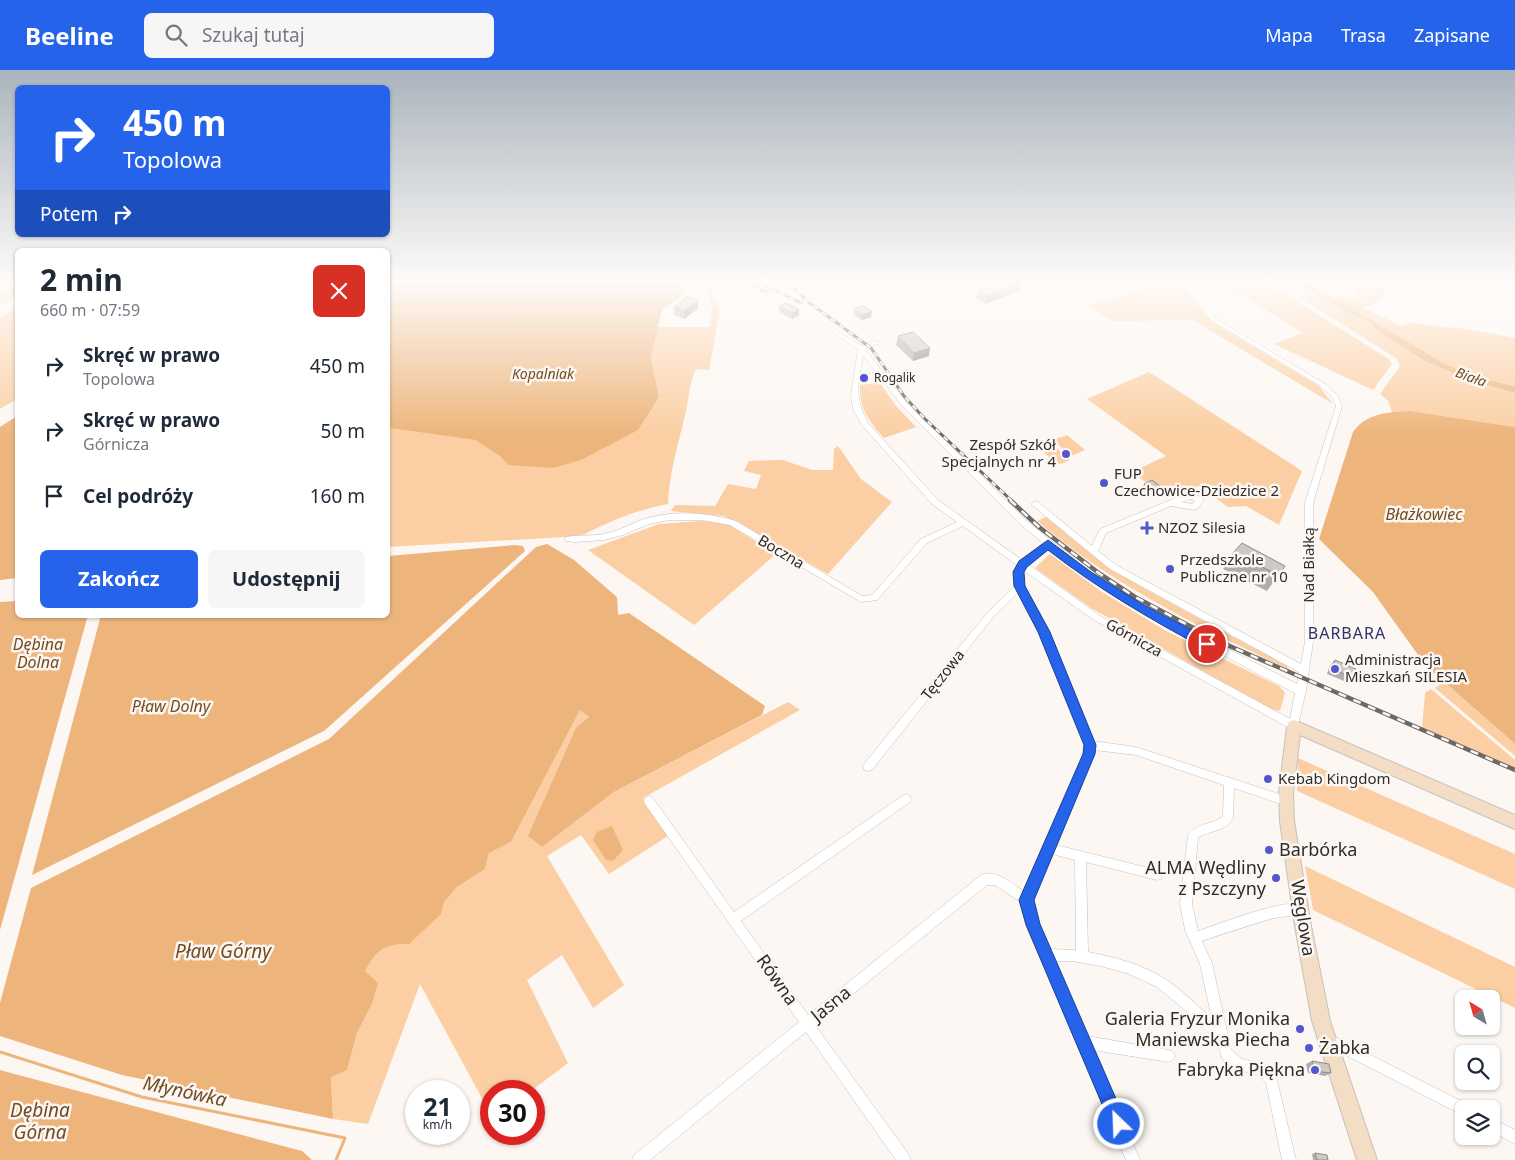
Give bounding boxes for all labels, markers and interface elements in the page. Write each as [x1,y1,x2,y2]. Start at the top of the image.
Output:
search box [144,13,494,58]
text: Beeline [25,19,114,52]
icon: search [162,21,190,49]
text: Szukaj tutaj [202,22,305,48]
text: Mapa [1265,23,1313,47]
text: Trasa [1341,23,1386,47]
text: Zapisane [1414,23,1490,47]
text: 450 m [123,99,226,146]
icon: right [40,105,105,170]
text: Topolowa [123,144,222,174]
icon: right [108,200,136,228]
text: Potem [40,201,98,227]
text: 2 min [40,259,123,300]
button: close [313,265,365,317]
text: 660 m · 07:59 [40,299,140,321]
text: Skręć w prawo [83,342,220,368]
icon: right [40,352,68,380]
text: 450 m [310,353,365,379]
water label: Biała [1453,362,1489,391]
water label: Kopalniak [512,364,575,383]
text: Topolowa [83,368,155,390]
place label: Rogalik [874,369,916,386]
marker: Rogalik [858,372,870,384]
text: Skręć w prawo [83,407,220,433]
icon: right [40,417,68,445]
text: 50 m [321,418,365,444]
text: Górnicza [83,433,149,455]
place label: Zespół Szkół Specjalnych nr 4 [941,434,1056,471]
marker: Zespół Szkół Specjalnych nr 4 [1060,448,1072,460]
place label: FUP Czechowice-Dziedzice 2 [1114,463,1279,500]
marker: FUP Czechowice-Dziedzice 2 [1098,477,1110,489]
icon: arrive [40,482,68,510]
text: Cel podróży [83,483,193,509]
text: 160 m [310,483,365,509]
water label: Błażkowiec [1385,503,1463,525]
place label: NZOZ Silesia [1158,517,1246,537]
marker: NZOZ Silesia [1140,521,1154,535]
street label: Nad Białką [1298,527,1318,603]
street label: Boczna [755,529,808,573]
place label: Przedszkole Publiczne nr 10 [1180,549,1288,586]
button: Zakończ [40,550,198,608]
button: Udostępnij [208,550,365,608]
marker: Przedszkole Publiczne nr 10 [1164,563,1176,575]
street label: Górnicza [1103,613,1166,661]
district label: BARBARA [1308,622,1386,644]
pin [1186,623,1228,665]
icon: arrive [1193,630,1221,658]
water label: Dębina Dolna [13,633,63,673]
street label: Tęczowa [916,645,968,704]
place label: Administracja Mieszkań SILESIA [1345,649,1468,686]
marker: Administracja Mieszkań SILESIA [1329,663,1341,675]
water label: Pław Dolny [132,695,212,717]
place label: Kebab Kingdom [1278,768,1391,788]
marker: Kebab Kingdom [1262,773,1274,785]
place label: Barbórka [1279,837,1357,861]
marker: Barbórka [1263,844,1275,856]
place label: ALMA Wędliny z Pszczyny [1145,855,1267,900]
marker: ALMA Wędliny z Pszczyny [1270,872,1282,884]
street label: Węglowa [1286,878,1322,958]
water label: Pław Górny [175,938,272,964]
street label: Równa [752,949,804,1010]
street label: Jasna [804,980,855,1028]
north arrow [1455,990,1500,1035]
map controls [1455,990,1500,1145]
place label: Galeria Fryzur Monika Maniewska Piecha [1105,1006,1290,1051]
marker: Galeria Fryzur Monika Maniewska Piecha [1294,1023,1306,1035]
place label: Żabka [1319,1035,1370,1059]
marker: Żabka [1303,1042,1315,1054]
button: search [1455,1045,1500,1090]
place label: Fabryka Piękna [1177,1057,1305,1081]
marker: Fabryka Piękna [1309,1064,1321,1076]
water label: Młynówka [141,1069,229,1113]
speed limit sign: 30 [480,1080,545,1145]
text: 21 [423,1089,452,1123]
water label: Dębina Górna [10,1097,70,1145]
position arrow [1092,1097,1144,1149]
button: layers [1455,1100,1500,1145]
text: km/h [423,1116,452,1133]

